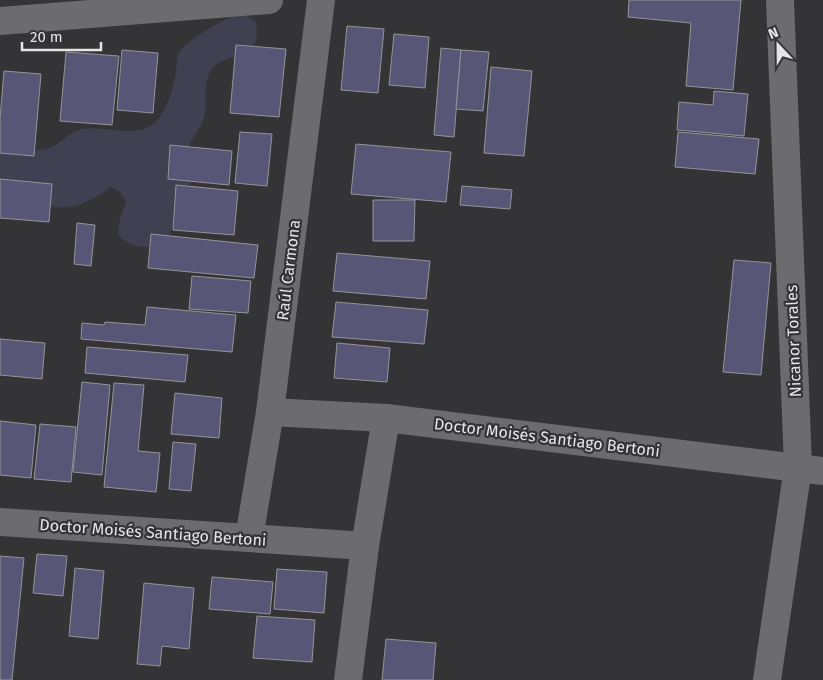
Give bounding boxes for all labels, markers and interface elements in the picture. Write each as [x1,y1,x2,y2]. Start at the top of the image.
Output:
scale bar [22,20,101,52]
north arrow [753,20,803,70]
text: N [766,24,781,43]
text: 20 m [30,28,63,46]
street label: Raúl Carmona [273,219,304,321]
street label: Nicanor Torales [782,284,805,398]
street label: Doctor Moisés Santiago Bertoni [433,414,661,461]
street label: Doctor Moisés Santiago Bertoni [39,515,267,550]

